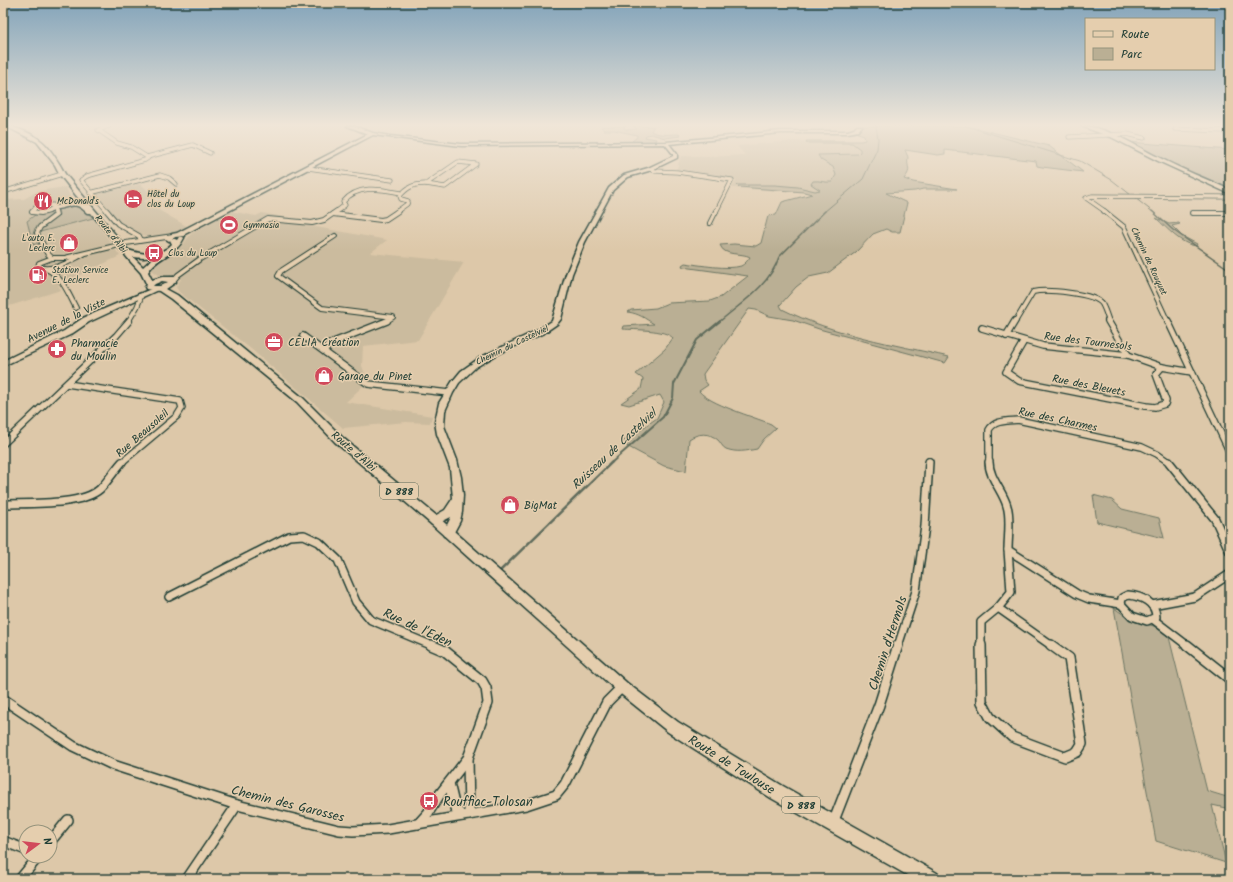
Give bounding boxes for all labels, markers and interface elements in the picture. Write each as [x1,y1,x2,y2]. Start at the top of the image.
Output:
legend [1085,18,1215,70]
text: Route [1121,25,1150,44]
text: Parc [1121,45,1142,64]
place label: Hôtel du clos du Loup [147,187,195,212]
hotel icon: Hôtel du clos du Loup [122,188,144,210]
restaurant icon: McDonald's [32,190,54,212]
place label: McDonald's [57,194,99,209]
street label: Route d'Albi [91,212,131,257]
sports icon: Gymnasia [218,214,240,236]
place label: Gymnasia [243,218,279,233]
street label: Chemin de Rouquet [1126,225,1171,298]
place label: L'auto E. Leclerc [22,231,55,256]
shop icon: L'auto E. Leclerc [58,232,80,254]
bus stop icon: Clos du Loup [143,242,165,264]
place label: Clos du Loup [168,246,218,261]
place label: Station Service E. Leclerc [52,263,108,288]
fuel station icon: Station Service E. Leclerc [27,264,49,286]
street label: Avenue de la Viste [24,293,109,348]
street label: Chemin du Castelviel [473,321,552,370]
street label: Rue des Tournesols [1043,328,1133,356]
office icon: CELIA Création [263,331,285,353]
place label: CELIA Création [288,334,360,352]
place label: Pharmacie du Moulin [71,335,118,366]
pharmacy icon: Pharmacie du Moulin [46,338,68,360]
shop icon: Garage du Pinet [313,365,335,387]
place label: Garage du Pinet [338,368,413,386]
street label: Rue des Bleuets [1051,370,1127,402]
water label: Ruisseau de Castelviel [567,403,663,494]
street label: Rue des Charmes [1017,403,1099,437]
street label: Rue Beausoleil [112,405,174,462]
street label: Route d'Albi [327,427,380,477]
road number: D 888 [380,483,418,499]
shop icon: BigMat [499,494,521,516]
place label: BigMat [524,497,558,515]
street label: Chemin d'Hermols [863,593,914,693]
street label: Rue de l'Eden [379,603,456,654]
street label: Route de Toulouse [684,730,779,801]
street label: Chemin des Garosses [229,780,347,829]
bus stop icon: Rouffiac-Tolosan [418,790,440,812]
place label: Rouffiac-Tolosan [443,792,533,813]
road number: D 888 [782,797,820,813]
north arrow [18,824,58,864]
text: N [37,836,56,847]

